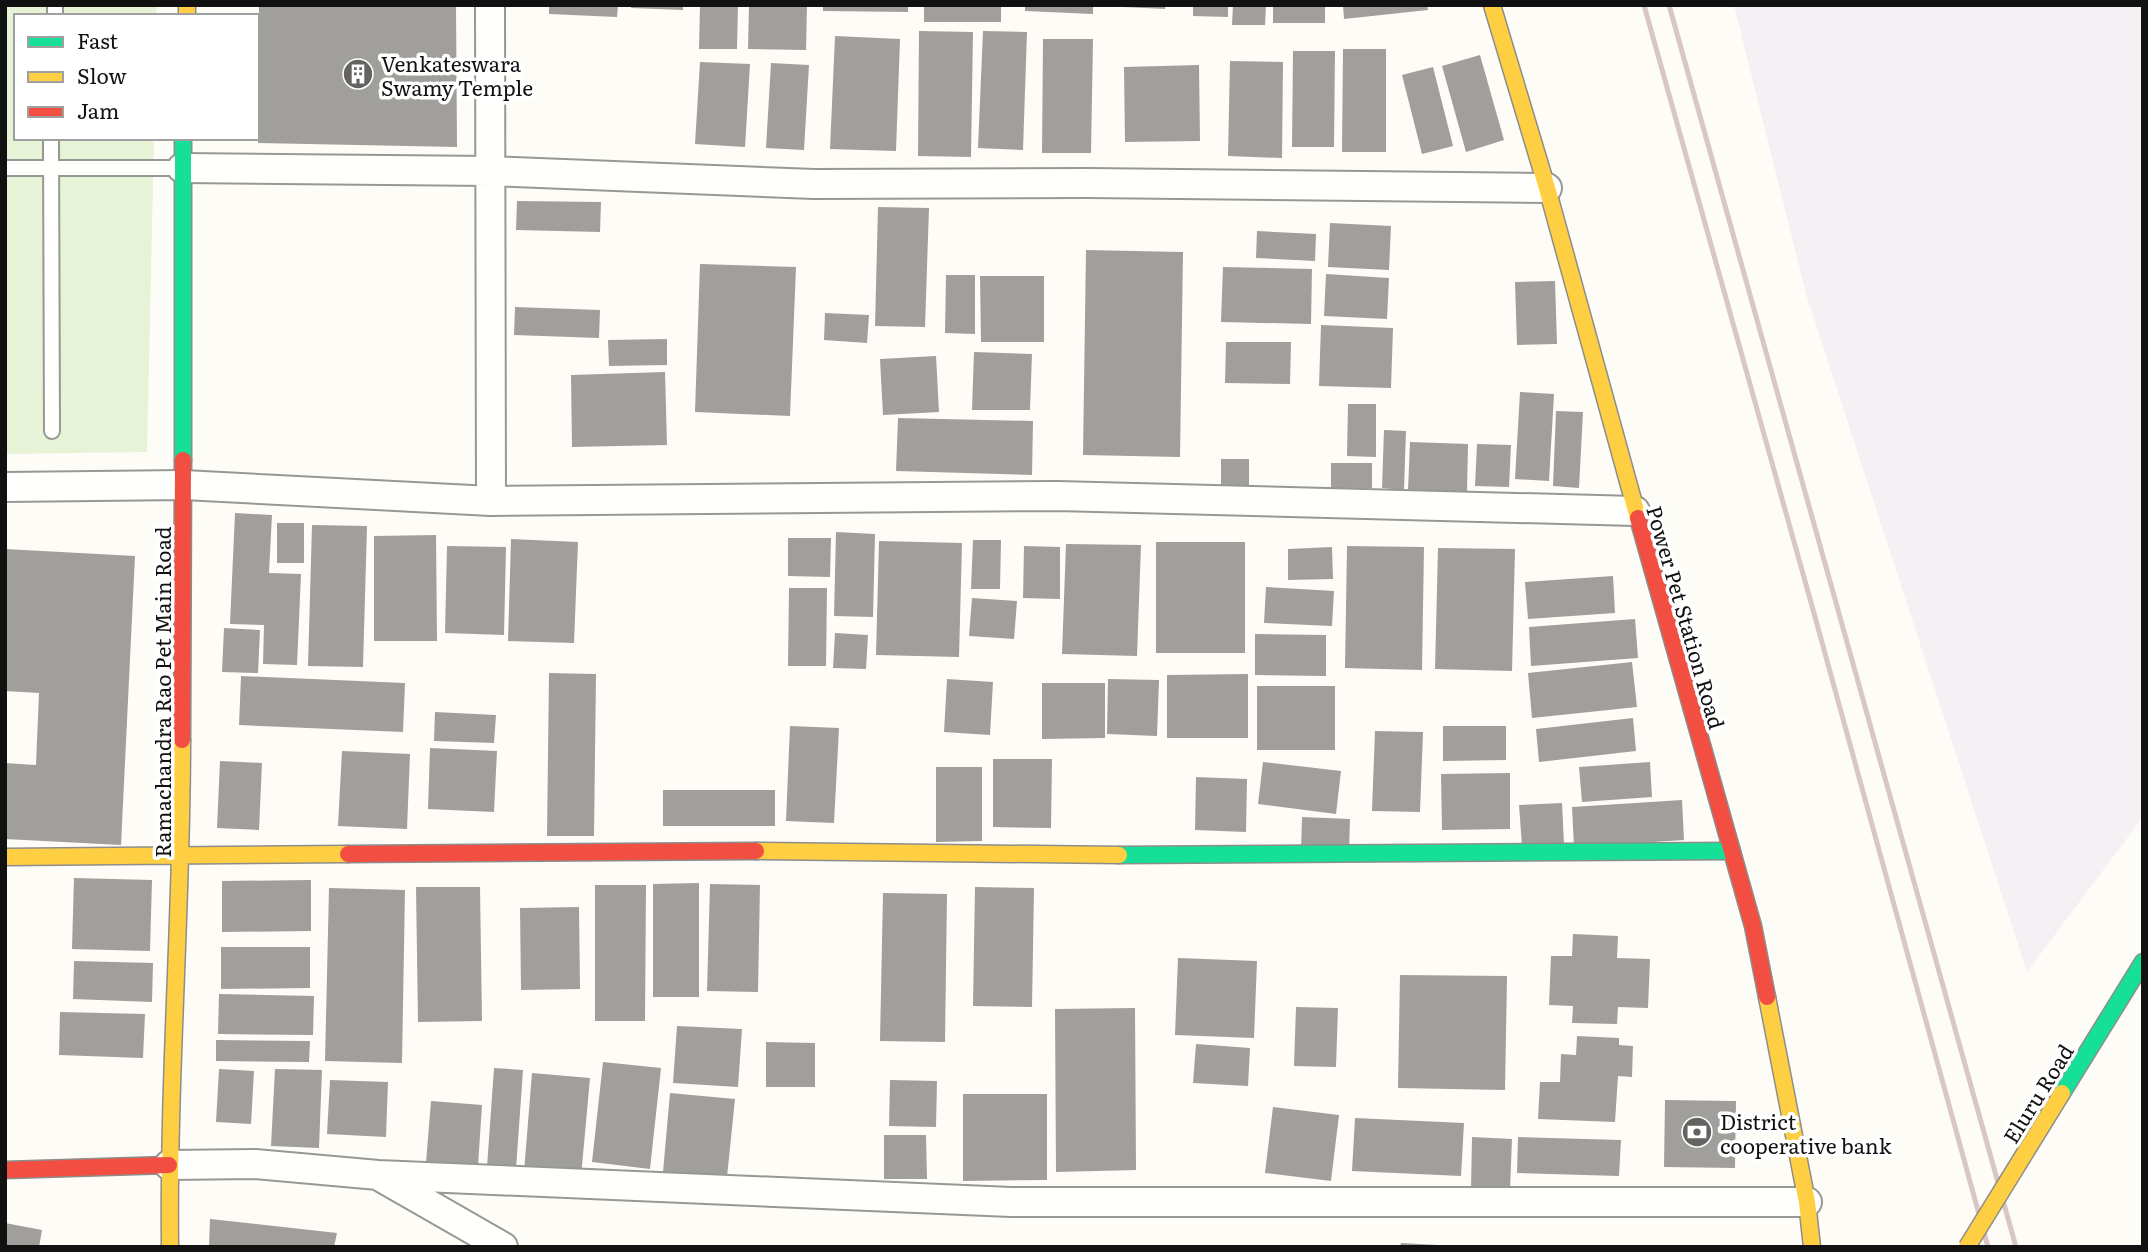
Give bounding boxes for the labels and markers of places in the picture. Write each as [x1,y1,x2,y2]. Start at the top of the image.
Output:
place label: Venkateswara Swamy Temple [381,47,533,102]
building icon: Venkateswara Swamy Temple [341,57,375,91]
place label: District cooperative bank [1720,1105,1892,1160]
bank icon: District cooperative bank [1680,1115,1714,1149]

